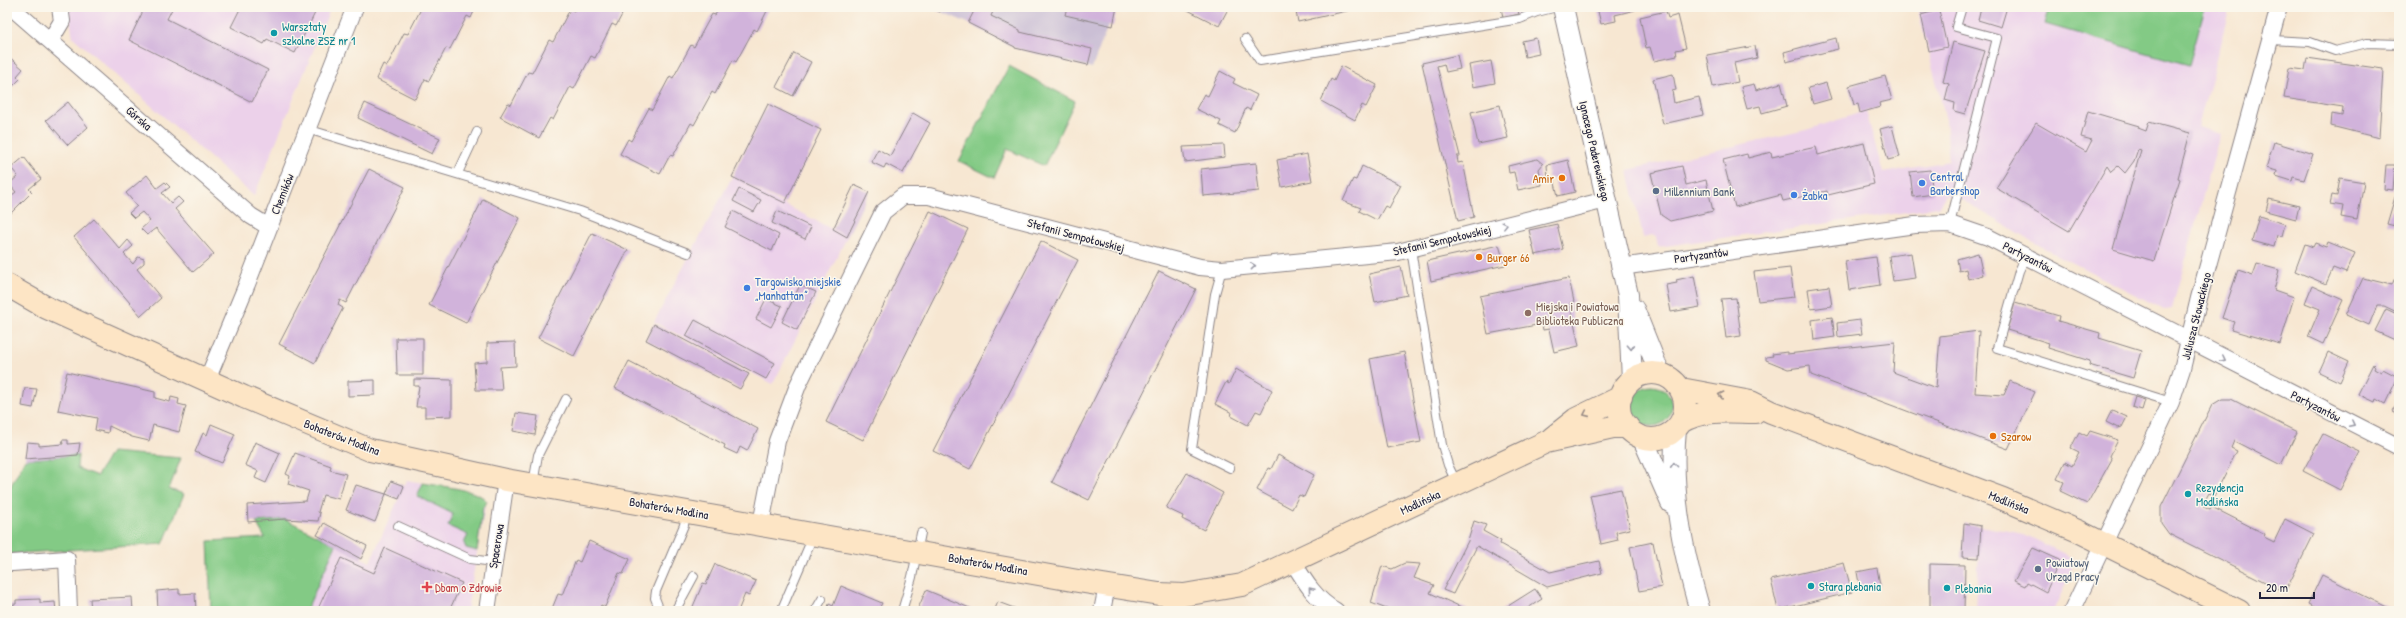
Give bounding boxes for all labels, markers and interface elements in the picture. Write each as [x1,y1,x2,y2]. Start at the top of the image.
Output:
place label: Warsztaty szkolne ZSZ nr 1 [282,18,355,49]
marker: Warsztaty szkolne ZSZ nr 1 [269,28,279,38]
street label: Ignacego Paderewskiego [1575,99,1615,203]
street label: Górska [122,102,156,134]
place label: Central Barbershop [1930,168,1979,199]
place label: Amir [1533,170,1554,187]
street label: Chemików [266,171,298,217]
marker: Amir [1557,173,1567,183]
marker: Central Barbershop [1917,178,1927,188]
place label: Millennium Bank [1664,183,1734,200]
marker: Millennium Bank [1651,186,1661,196]
place label: Żabka [1802,187,1828,204]
marker: Żabka [1789,190,1799,200]
street label: Stefanii Sempołowskiej [1025,214,1127,256]
street label: Stefanii Sempołowskiej [1391,220,1493,260]
one-way arrow [1501,222,1508,230]
street label: Partyzantów [2000,237,2056,277]
street label: Partyzantów [1673,243,1729,267]
place label: Burger 66 [1487,249,1530,266]
marker: Burger 66 [1474,252,1484,262]
one-way arrow [1250,262,1256,271]
street label: Juliusza Słowackiego [2177,270,2215,362]
place label: Targowisko miejskie „Manhattan” [755,273,841,304]
marker: Targowisko miejskie „Manhattan” [742,283,752,293]
place label: Miejska i Powiatowa Biblioteka Publiczna [1536,298,1623,329]
marker: Miejska i Powiatowa Biblioteka Publiczna [1523,308,1533,318]
one-way arrow [1626,344,1635,350]
one-way arrow [2219,354,2227,362]
street label: Partyzantów [2288,386,2344,426]
one-way arrow [1718,391,1724,399]
one-way arrow [1583,410,1590,418]
street label: Bohaterów Modlina [302,415,383,459]
one-way arrow [2348,419,2355,427]
place label: Szarow [2001,428,2032,445]
marker: Szarow [1988,431,1998,441]
one-way arrow [1669,462,1678,468]
place label: Rezydencja Modlińska [2196,479,2244,510]
street label: Modlińska [1397,485,1443,519]
street label: Modlińska [1986,486,2032,518]
marker: Rezydencja Modlińska [2183,489,2193,499]
street label: Bohaterów Modlina [628,493,710,523]
street label: Spacerowa [484,522,508,569]
street label: Bohaterów Modlina [947,549,1029,579]
place label: Powiatowy Urząd Pracy [2046,554,2099,585]
marker: Powiatowy Urząd Pracy [2033,564,2043,574]
scale bar [2260,574,2314,600]
place label: Stara plebania [1819,578,1881,595]
place label: Dbam o Zdrowie [435,579,502,596]
text: 20 m [2266,579,2288,596]
place label: Plebania [1955,580,1992,597]
marker: Stara plebania [1806,581,1816,591]
marker: Dbam o Zdrowie [422,582,432,592]
marker: Plebania [1942,583,1952,593]
one-way arrow [1309,587,1316,595]

